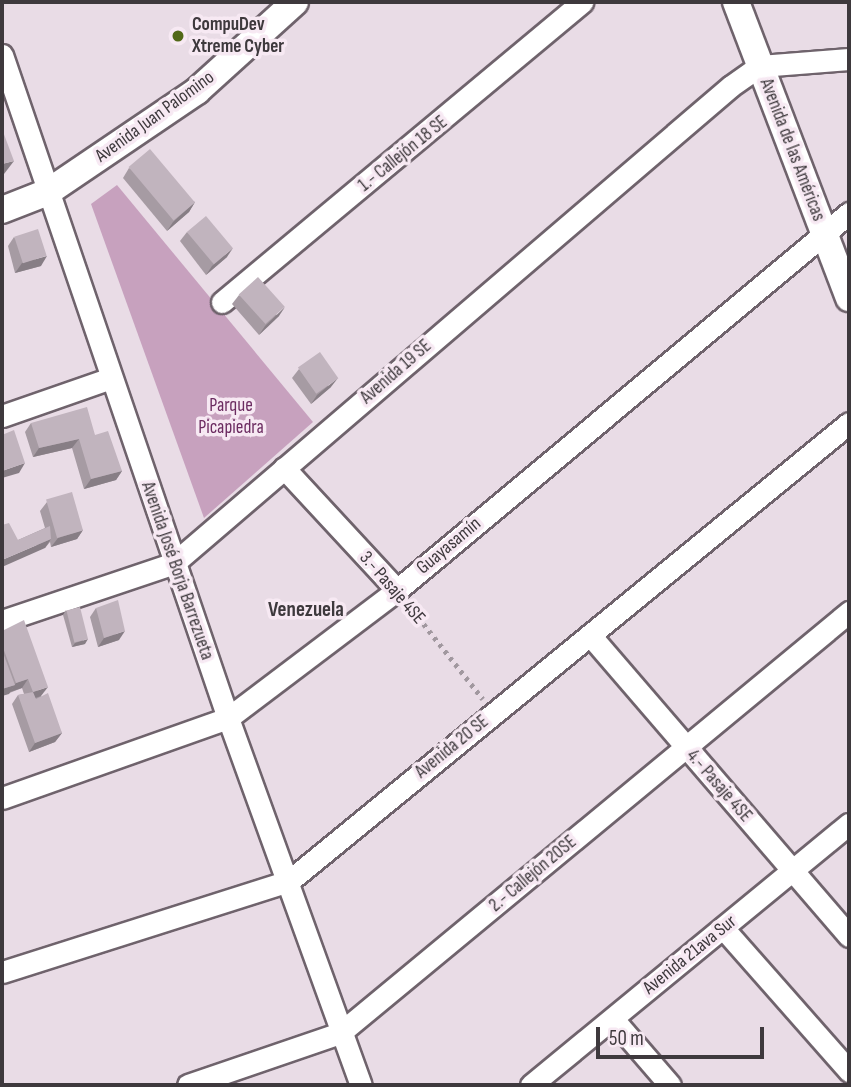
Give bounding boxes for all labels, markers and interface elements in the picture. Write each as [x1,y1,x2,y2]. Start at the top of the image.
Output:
place label: CompuDev Xtreme Cyber [192,14,284,58]
marker: CompuDev Xtreme Cyber [170,28,186,44]
street label: Avenida Juan Palomino [91,66,219,168]
street label: Avenida de las Américas [754,76,830,224]
street label: 1.- Callejón 18 SE [354,111,452,197]
street label: Avenida 19 SE [356,335,436,409]
park label: Parque Picapiedra [198,395,264,439]
street label: Avenida José Borja Barrezueta [136,479,218,663]
street label: Guayasamín [412,513,486,579]
street label: 3.- Pasaje 4SE [354,547,430,629]
district label: Venezuela [268,597,344,623]
street label: Avenida 20 SE [411,710,493,784]
street label: 4.- Pasaje 4SE [681,745,757,827]
street label: 2.- Callejón 20SE [485,831,581,917]
street label: Avenida 21ava Sur [639,910,741,1000]
scale bar [599,1014,767,1058]
text: 50 m [609,1026,644,1051]

